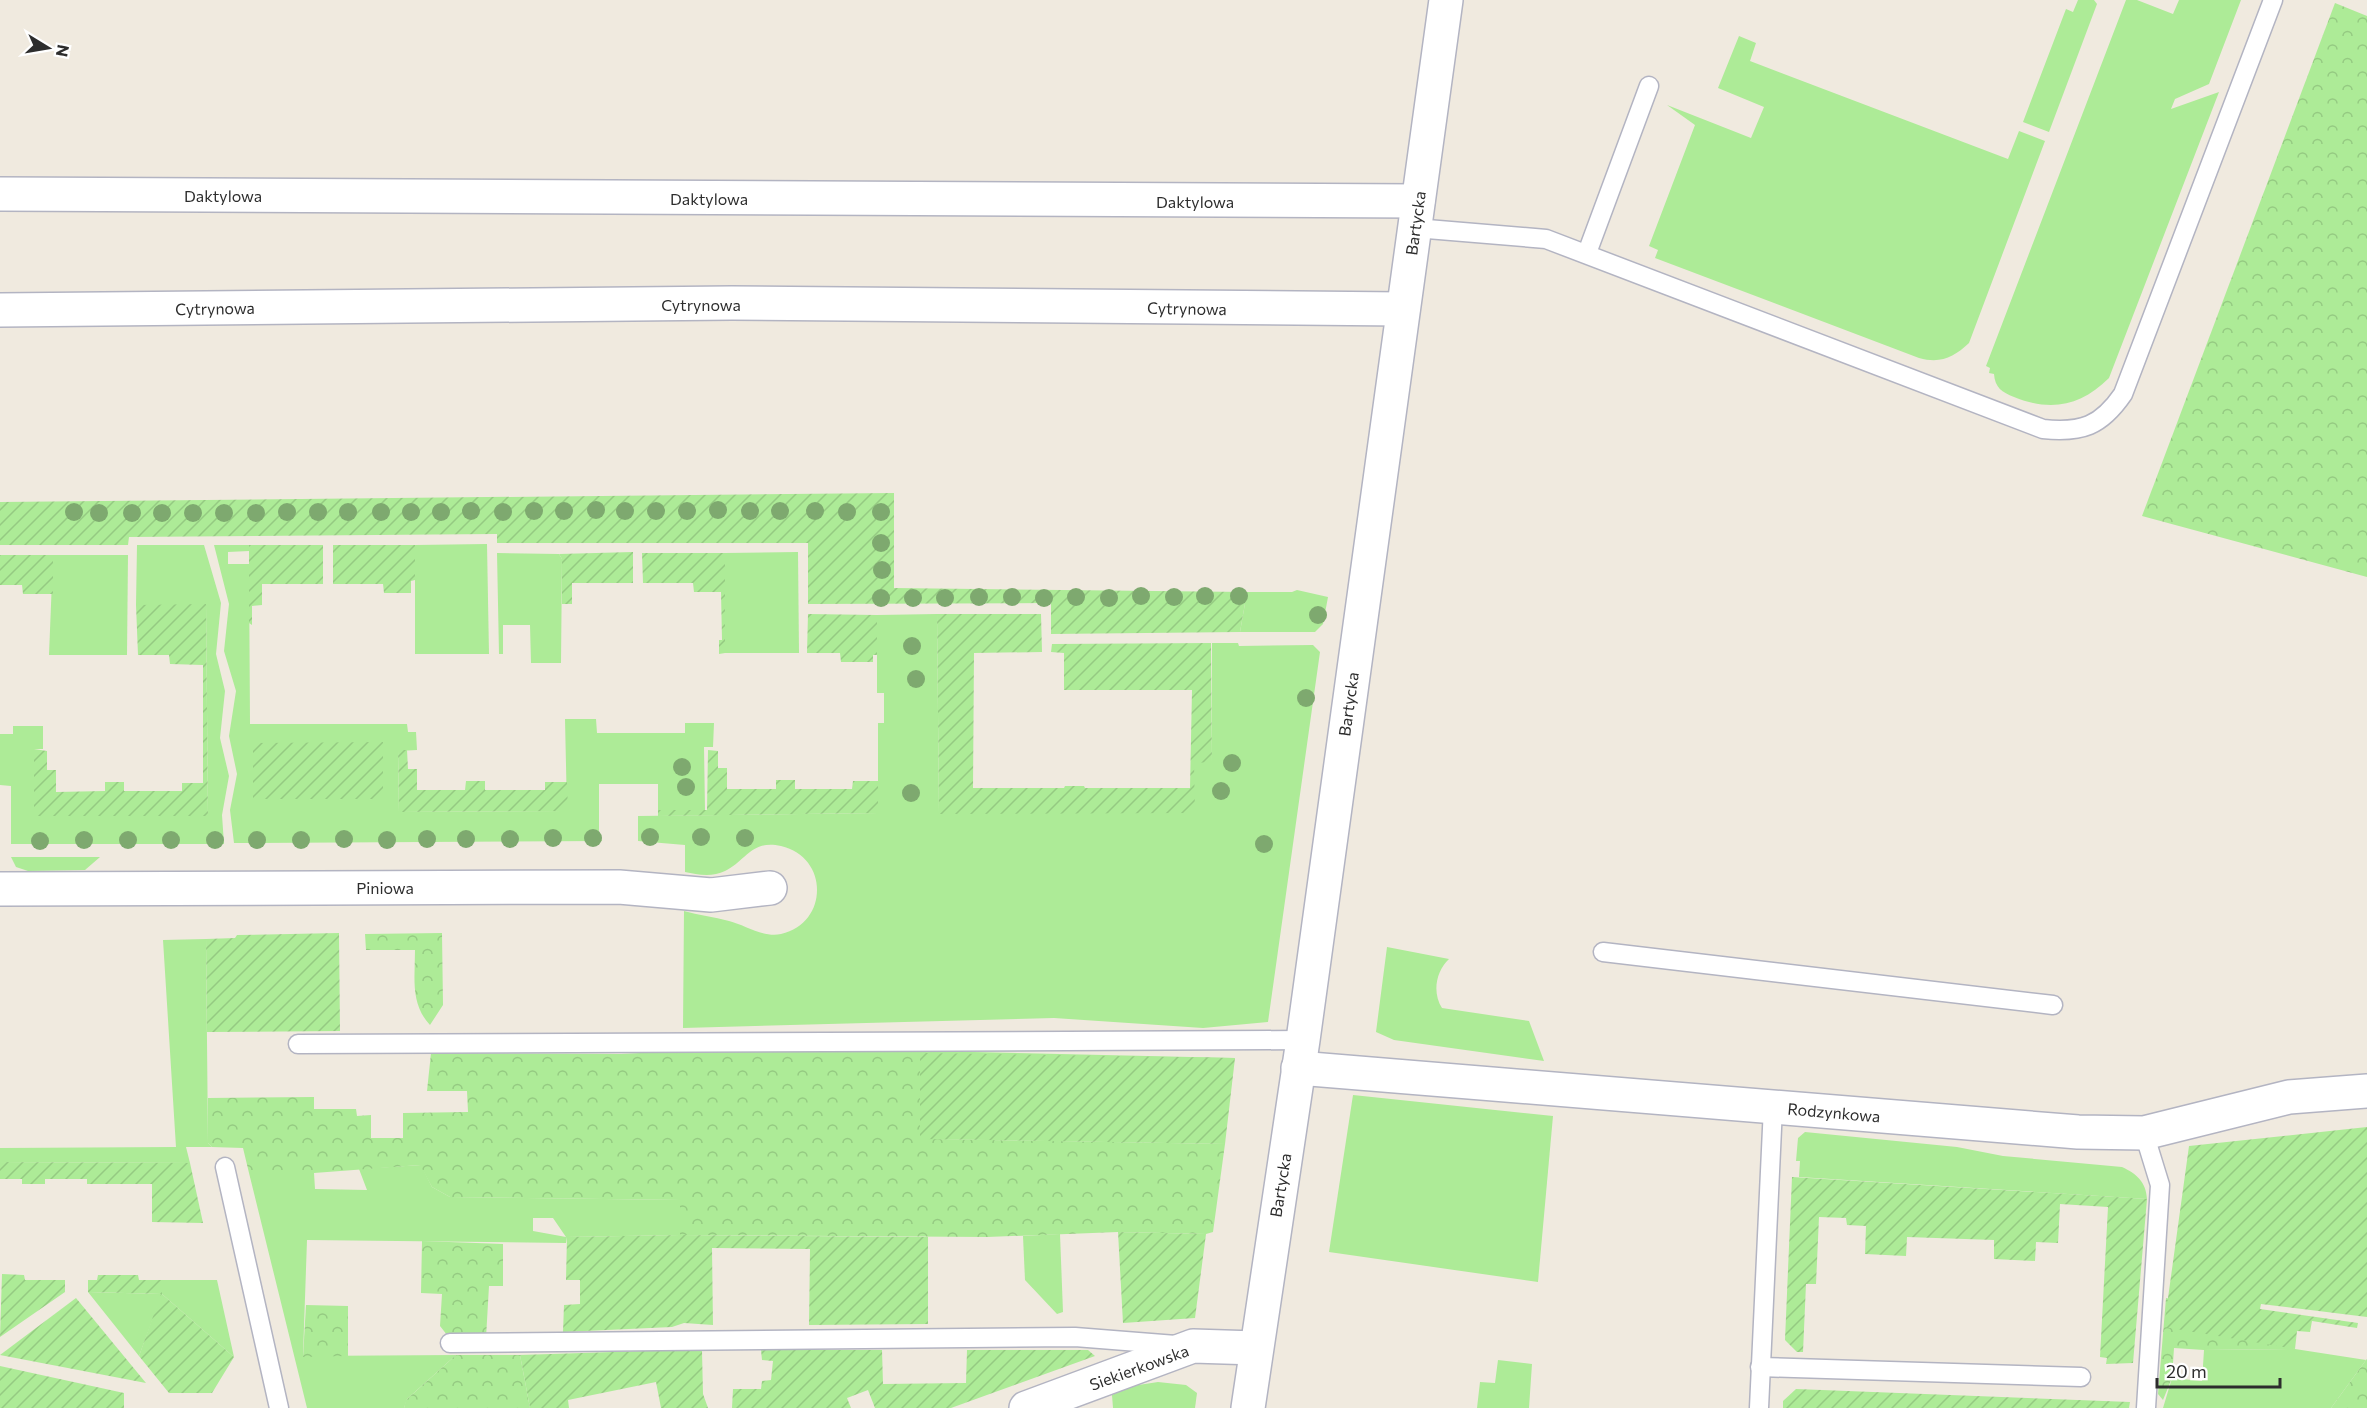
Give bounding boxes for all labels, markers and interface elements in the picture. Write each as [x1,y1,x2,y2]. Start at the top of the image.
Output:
north arrow [18,18,78,78]
text: N [53,43,74,59]
street label: Daktylowa [184,186,262,205]
street label: Daktylowa [670,189,748,208]
street label: Bartycka [1401,190,1429,256]
street label: Daktylowa [1156,192,1234,211]
street label: Cytrynowa [661,295,741,314]
street label: Cytrynowa [175,298,255,318]
street label: Cytrynowa [1147,298,1227,318]
street label: Bartycka [1334,671,1362,737]
street label: Piniowa [356,878,414,897]
street label: Rodzynkowa [1787,1098,1881,1126]
street label: Bartycka [1266,1152,1294,1218]
street label: Siekierkowska [1087,1340,1191,1394]
scale bar [2157,1351,2280,1389]
text: 20 m [2166,1360,2207,1382]

